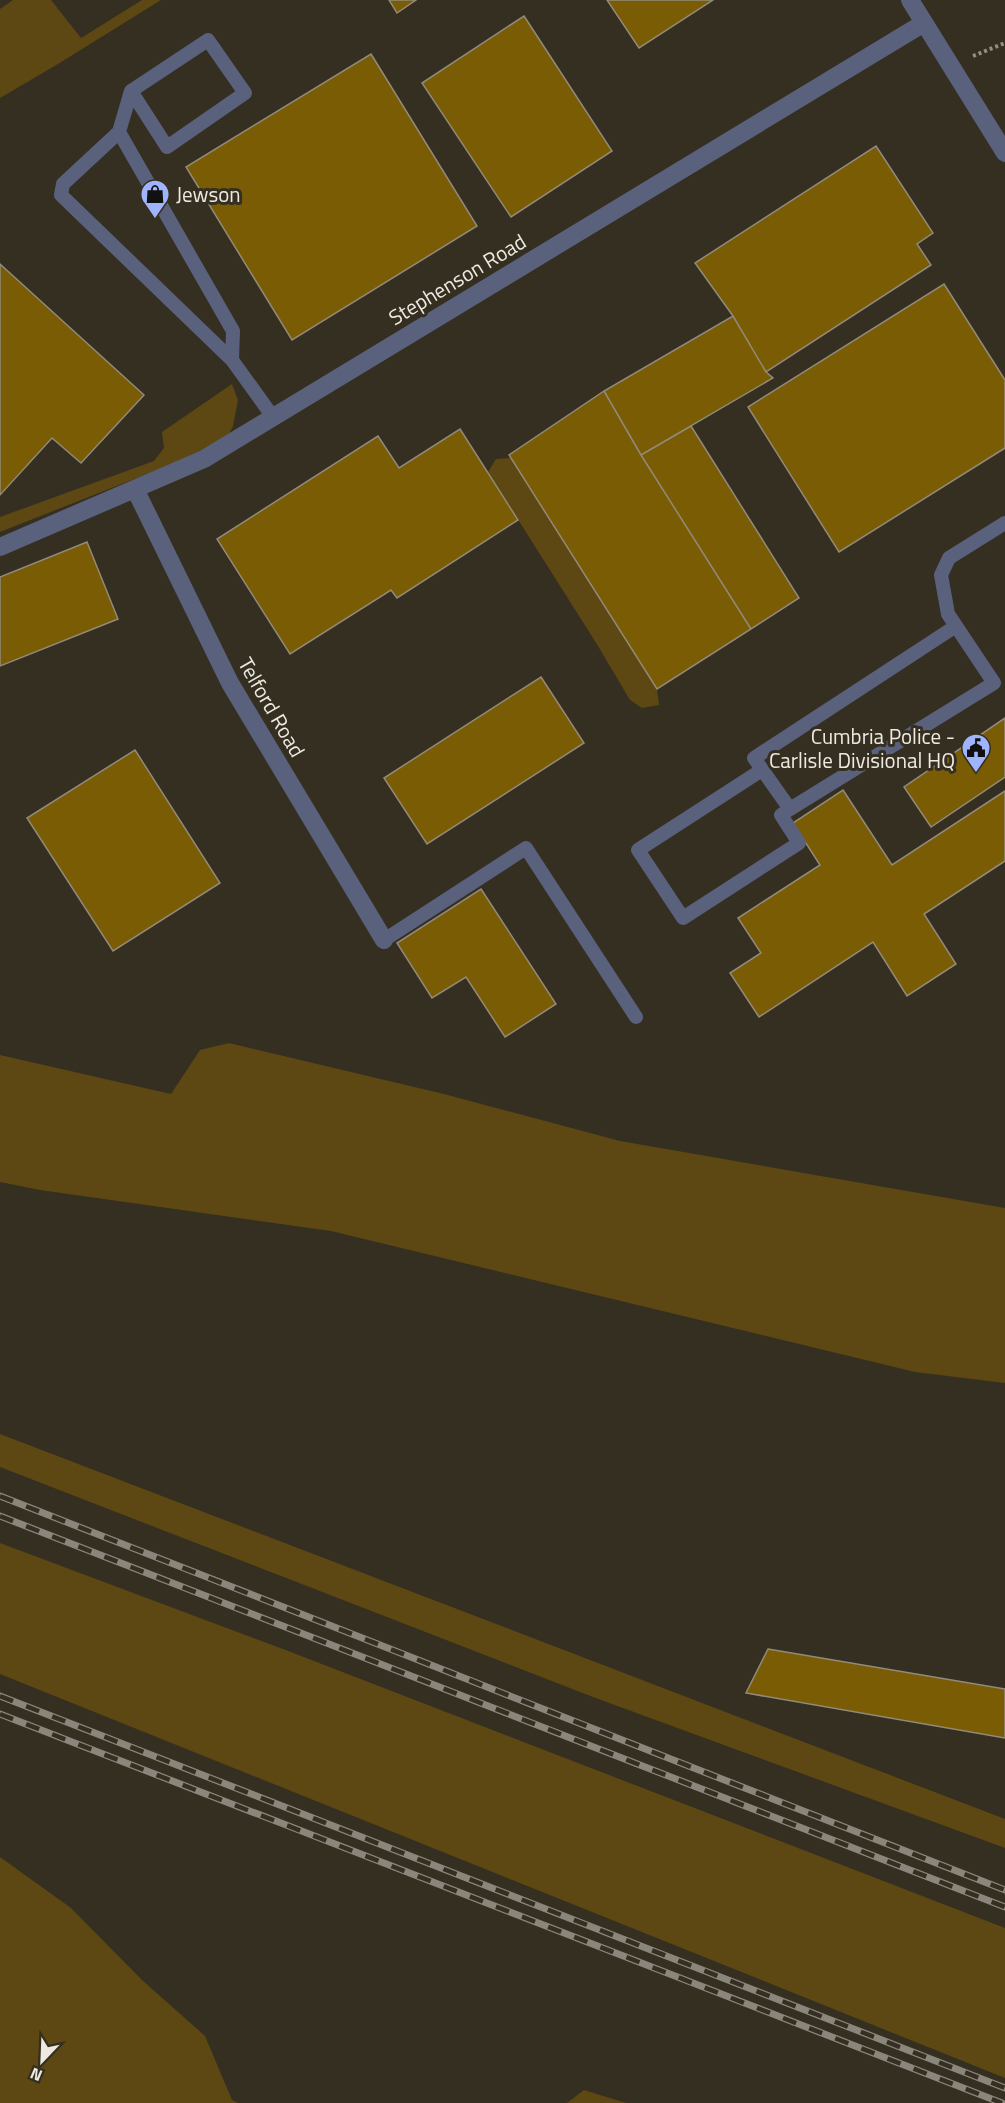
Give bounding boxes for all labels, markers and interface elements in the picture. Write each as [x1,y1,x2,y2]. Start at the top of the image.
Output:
shop icon: Jewson [139,178,171,220]
place label: Jewson [176,178,241,210]
street label: Stephenson Road [382,225,532,333]
street label: Telford Road [230,651,314,763]
place label: Cumbria Police - Carlisle Divisional HQ [769,720,955,776]
public building icon: Cumbria Police - Carlisle Divisional HQ [960,732,992,774]
north arrow [12,2031,72,2091]
text: N [26,2062,46,2088]

